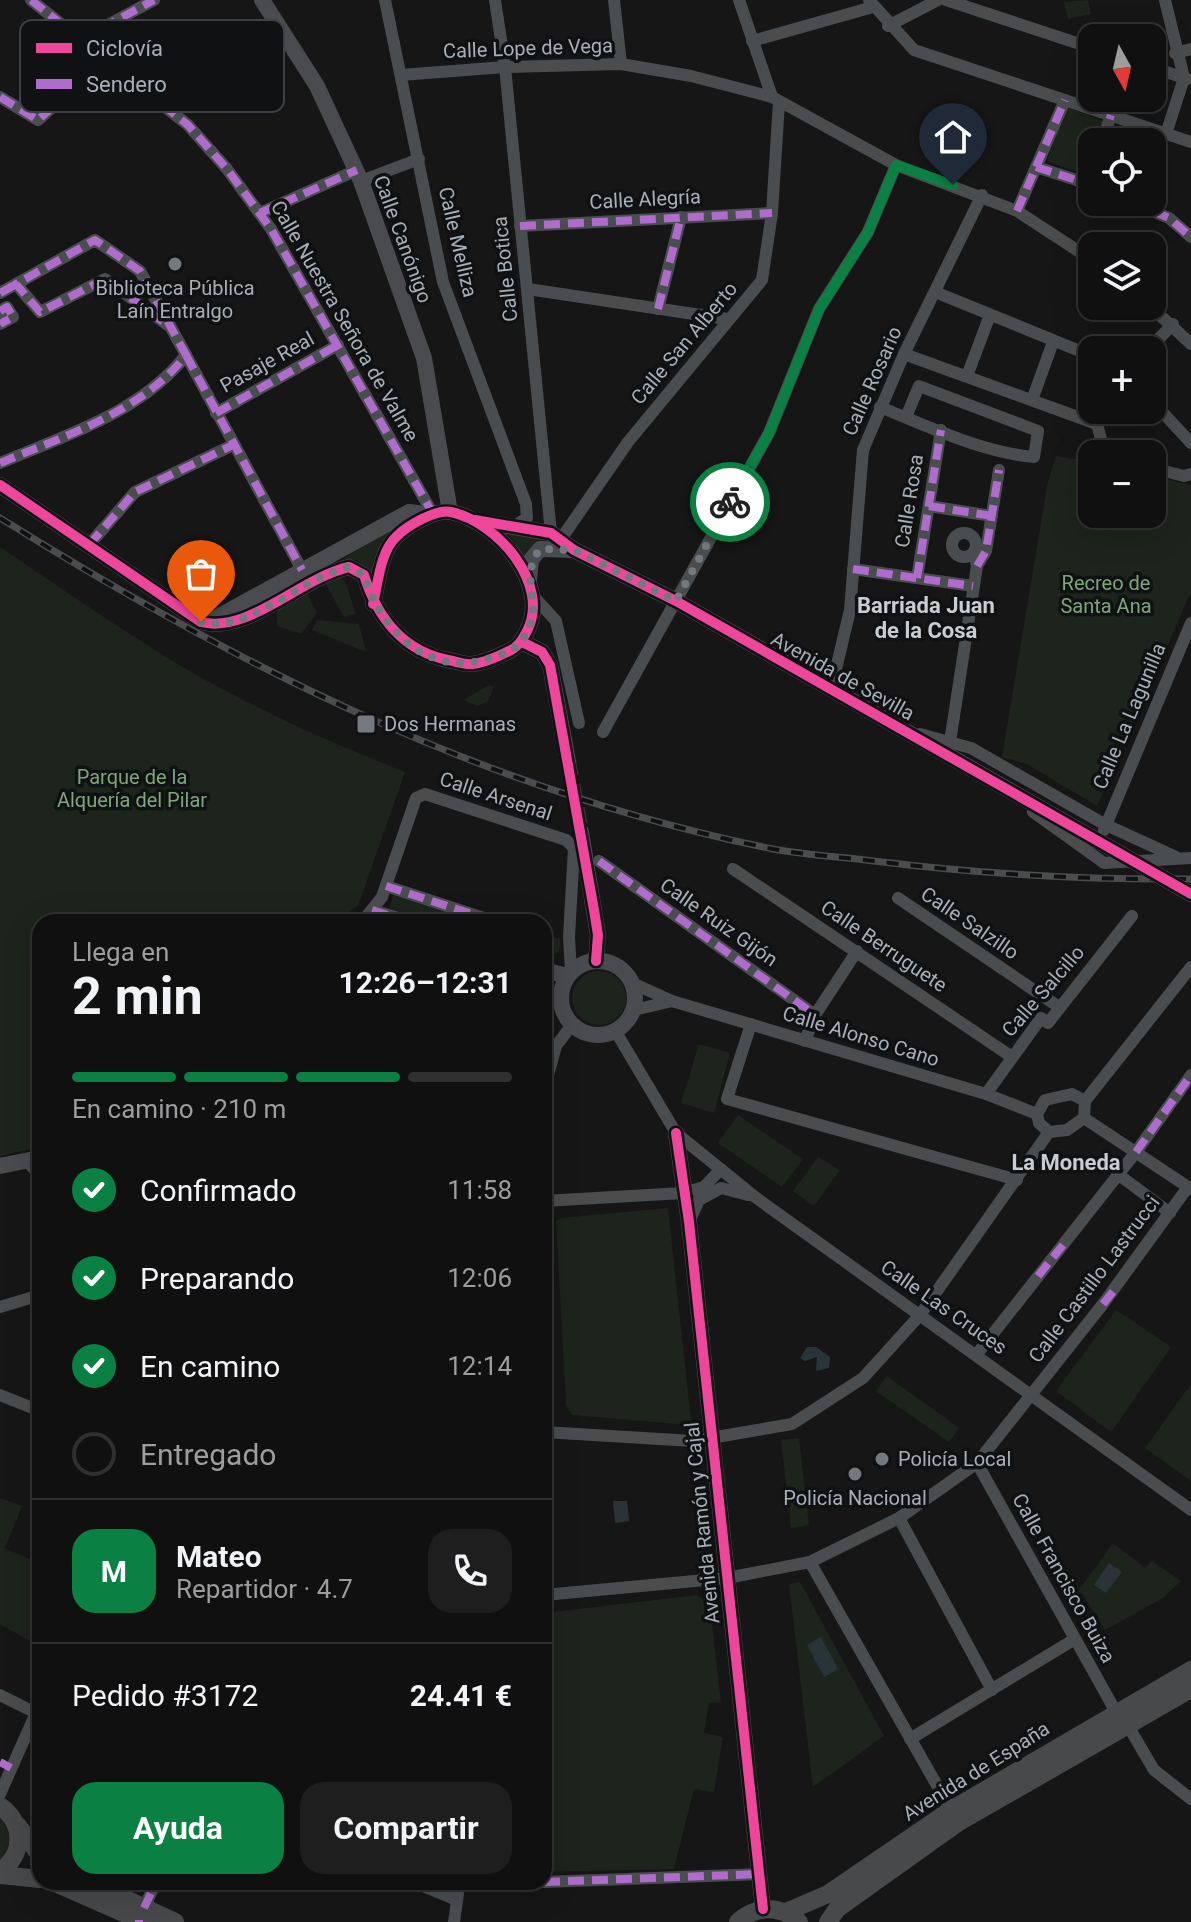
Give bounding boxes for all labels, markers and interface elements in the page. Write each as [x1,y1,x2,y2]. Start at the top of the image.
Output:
legend [20,20,284,112]
north arrow [1078,24,1166,112]
map controls [1078,24,1166,528]
street label: Calle Lope de Vega [443,33,613,63]
text: Ciclovía [86,36,163,61]
text: Sendero [86,72,167,97]
pin [919,103,987,185]
icon: home [931,115,975,159]
button: locate [1078,128,1166,216]
street label: Calle Canónigo [369,172,437,306]
street label: Calle Melliza [434,184,482,300]
street label: Calle Alegría [589,184,701,214]
street label: Calle Nuestra Señora de Valme [266,196,424,446]
street label: Calle Botica [488,215,522,323]
button: layers [1078,232,1166,320]
marker: Biblioteca Pública Laín Entralgo [166,255,184,273]
place label: Biblioteca Pública Laín Entralgo [95,276,255,323]
street label: Calle San Alberto [626,277,742,409]
street label: Calle Rosario [837,323,907,439]
street label: Pasaje Real [216,326,318,398]
button: + [1078,336,1166,424]
button: − [1078,440,1166,528]
street label: Calle Rosa [890,453,928,549]
courier [690,462,770,542]
icon: bike [708,480,752,524]
pin [167,540,235,622]
icon: bag [179,552,223,596]
park label: Recreo de Santa Ana [1060,571,1152,618]
district label: Barriada Juan de la Cosa [857,593,995,643]
street label: Avenida de Sevilla [767,627,919,725]
street label: Calle La Lagunilla [1087,639,1171,793]
place label: Dos Hermanas [384,712,516,736]
marker: Dos Hermanas [355,713,377,735]
park label: Parque de la Alquería del Pilar [57,765,207,812]
street label: Calle Arsenal [437,767,555,825]
street label: Calle Ruiz Gijón [656,873,782,971]
street label: Calle Salzillo [917,882,1023,964]
street label: Calle Berruguete [816,895,952,997]
text: Llega en [72,937,169,967]
street label: Calle Salcillo [997,940,1089,1042]
text: 12:26–12:31 [338,965,512,1000]
text: 2 min [72,966,203,1027]
street label: Calle Alonso Cano [780,1001,942,1071]
text: En camino · 210 m [72,1094,286,1124]
district label: La Moneda [1011,1150,1121,1175]
icon: check [72,1168,116,1212]
text: Confirmado [140,1173,297,1208]
text: 11:58 [447,1175,512,1205]
street label: Calle Castillo Lastrucci [1023,1191,1165,1367]
street label: Calle Las Cruces [876,1255,1012,1359]
icon: check [72,1256,116,1300]
text: Preparando [140,1261,294,1296]
text: 12:06 [447,1263,512,1293]
icon: check [72,1344,116,1388]
text: En camino [140,1349,280,1384]
text: 12:14 [447,1351,512,1381]
street label: Avenida Ramón y Cajal [679,1421,725,1625]
text: Entregado [140,1437,276,1472]
place label: Policía Local [898,1447,1011,1471]
marker: Policía Local [873,1450,891,1468]
marker: Policía Nacional [846,1465,864,1483]
place label: Policía Nacional [783,1486,927,1510]
street label: Calle Francisco Buiza [1007,1489,1121,1667]
button: phone [428,1529,512,1613]
text: Mateo [176,1539,262,1574]
text: M [101,1554,127,1589]
text: Repartidor · 4.7 [176,1574,353,1604]
text: Pedido #3172 [72,1678,258,1713]
text: 24.41 € [410,1678,512,1713]
street label: Avenida de España [898,1716,1054,1826]
button: Ayuda [72,1782,284,1874]
button: Compartir [300,1782,512,1874]

